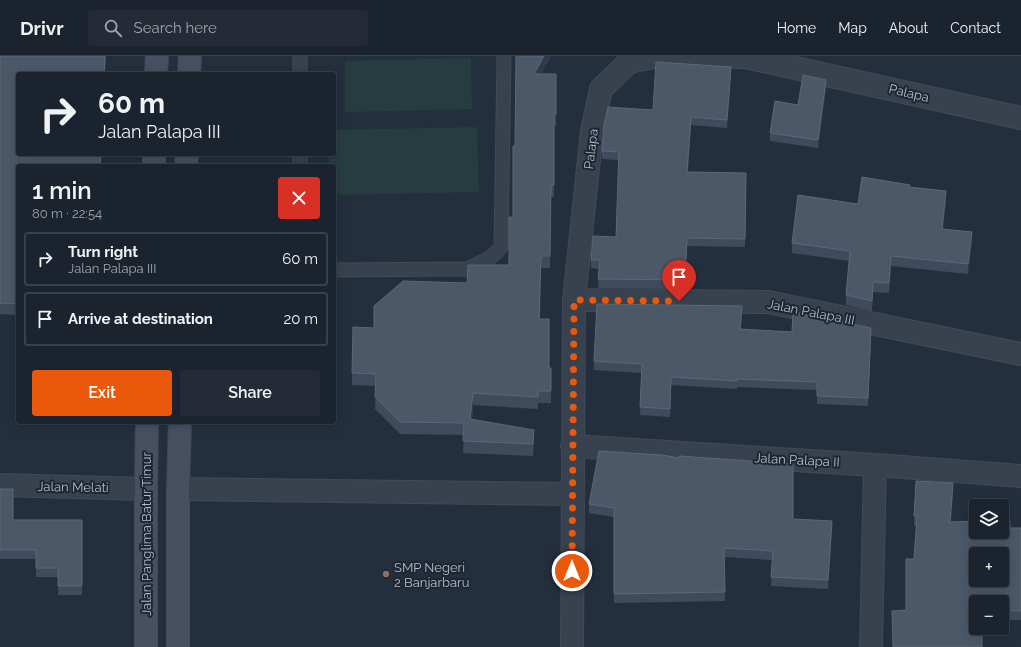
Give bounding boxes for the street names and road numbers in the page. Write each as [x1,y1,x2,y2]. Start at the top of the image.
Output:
street label: Palapa [887,81,931,105]
street label: Palapa [581,128,601,170]
street label: Jalan Palapa III [766,296,856,328]
street label: Jalan Palapa II [754,450,840,470]
street label: Jalan Panglima Batur Timur [139,452,154,616]
street label: Jalan Melati [37,479,109,495]

